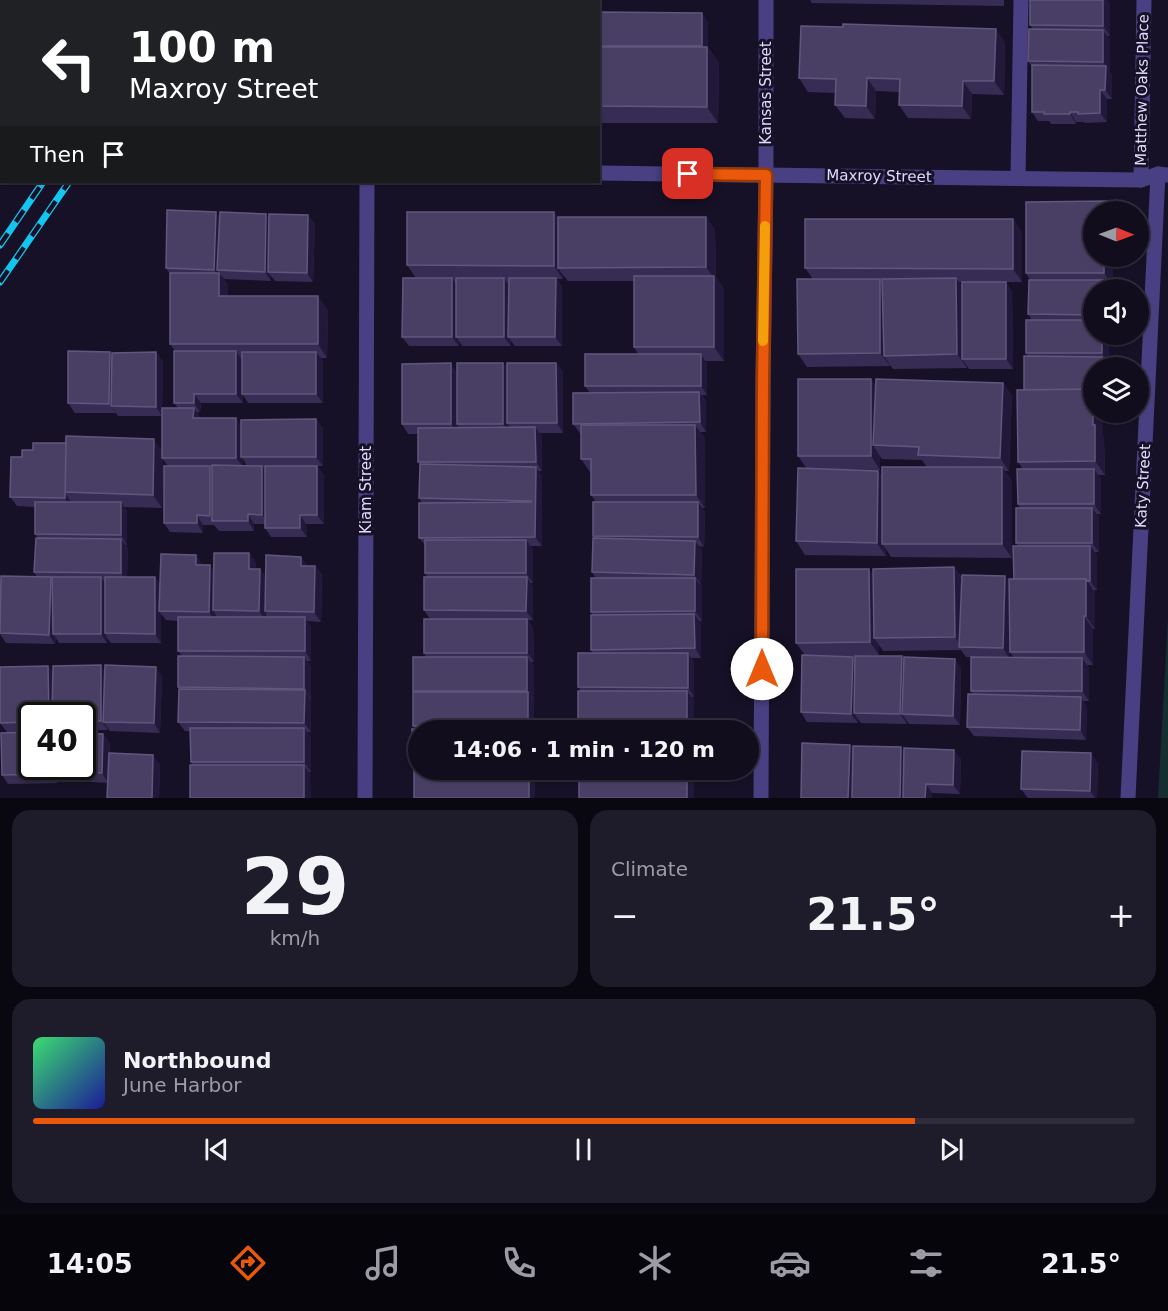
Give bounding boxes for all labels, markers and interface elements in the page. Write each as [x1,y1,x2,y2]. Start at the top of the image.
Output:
street label: Matthew Oaks Place [1132,14,1152,166]
text: 100 m [129,23,275,72]
icon: left [30,24,108,102]
street label: Kansas Street [757,41,775,145]
text: Maxroy Street [129,73,318,104]
icon: arrive [97,138,130,171]
text: Then [30,142,85,167]
pin [662,148,713,199]
icon: arrive [671,157,704,190]
street label: Maxroy Street [826,166,932,186]
north arrow [1083,201,1149,267]
map controls [1083,201,1149,423]
button: sound [1083,279,1149,345]
button: layers [1083,357,1149,423]
street label: Katy Street [1132,444,1154,528]
street label: Kiam Street [357,446,375,534]
position arrow [730,637,794,701]
speed limit sign: 40 [18,702,96,780]
text: 14:06 · 1 min · 120 m [452,737,715,762]
text: 29 [241,842,349,932]
text: Climate [611,857,688,881]
text: 21.5° [806,888,940,941]
text: − [611,896,639,935]
text: + [1107,896,1135,935]
text: km/h [270,926,320,950]
text: Northbound [123,1048,272,1073]
text: June Harbor [123,1073,242,1097]
icon: previous [200,1133,233,1166]
icon: pause [567,1133,600,1166]
icon: next [935,1133,968,1166]
icon: directions [227,1242,269,1284]
icon: music [362,1242,404,1284]
icon: phone [498,1242,540,1284]
icon: climate [634,1242,676,1284]
icon: car [769,1242,811,1284]
icon: filters [905,1242,947,1284]
text: 14:05 [47,1248,133,1279]
text: 21.5° [1041,1248,1121,1279]

